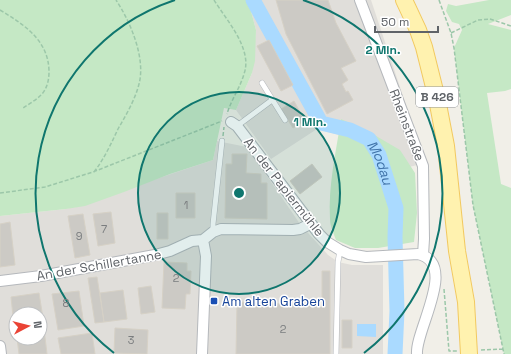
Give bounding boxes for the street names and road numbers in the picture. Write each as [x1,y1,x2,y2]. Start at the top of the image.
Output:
street label: Rheinstraße [385,87,429,163]
road number: B 426 [416,87,458,107]
street label: An der Papiermühle [240,134,328,240]
street label: An der Schillertanne [35,246,163,284]

